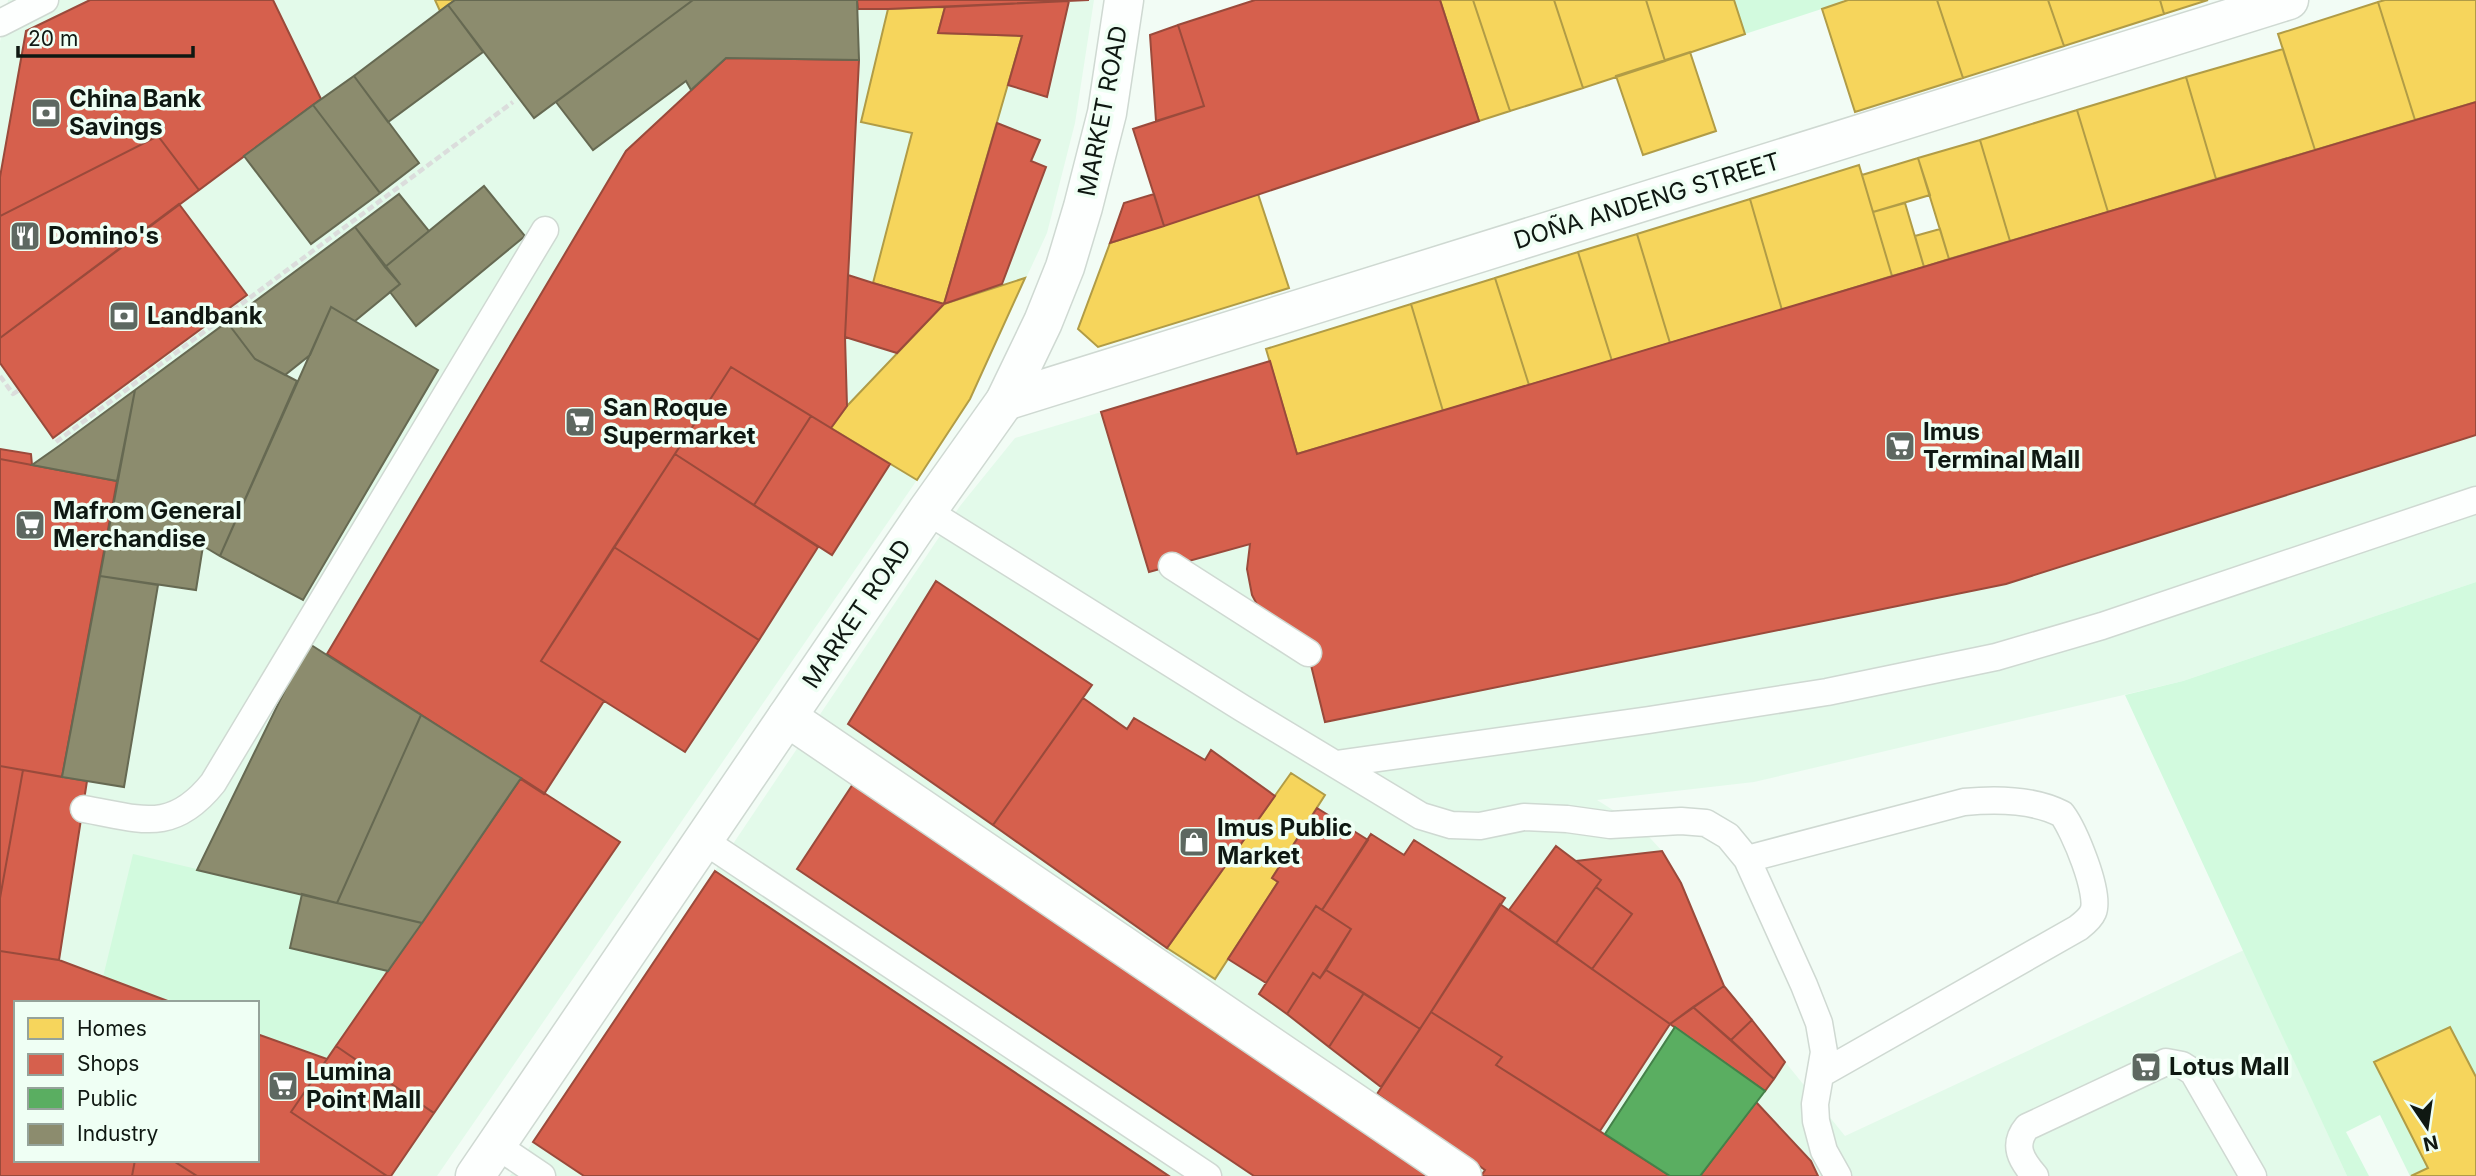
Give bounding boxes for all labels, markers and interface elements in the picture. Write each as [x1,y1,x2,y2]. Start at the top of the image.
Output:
scale bar [18,14,192,58]
street label: MARKET ROAD [1072,23,1133,199]
text: 20 m [28,26,78,51]
place label: China Bank Savings [69,84,202,141]
bank icon: China Bank Savings [29,96,63,130]
street label: DOÑA ANDENG STREET [1510,146,1783,255]
restaurant icon: Domino's [8,219,42,253]
place label: Domino's [48,221,159,250]
bank icon: Landbank [107,299,141,333]
place label: Landbank [147,301,263,330]
place label: San Roque Supermarket [603,393,756,450]
supermarket icon: San Roque Supermarket [563,405,597,439]
place label: Imus Terminal Mall [1923,417,2080,474]
supermarket icon: Imus Terminal Mall [1883,429,1917,463]
place label: Mafrom General Merchandise [53,496,242,553]
supermarket icon: Mafrom General Merchandise [13,508,47,542]
street label: MARKET ROAD [796,534,917,694]
place label: Imus Public Market [1217,813,1352,870]
shop icon: Imus Public Market [1177,825,1211,859]
legend [14,1001,259,1162]
text: Homes [77,1016,147,1041]
supermarket icon: Lotus Mall [2129,1050,2163,1084]
text: Shops [77,1051,139,1076]
place label: Lotus Mall [2169,1052,2289,1081]
place label: Lumina Point Mall [306,1057,421,1114]
supermarket icon: Lumina Point Mall [266,1069,300,1103]
text: Public [77,1086,138,1111]
north arrow [2392,1092,2462,1162]
text: Industry [77,1121,159,1146]
text: N [2421,1130,2440,1156]

